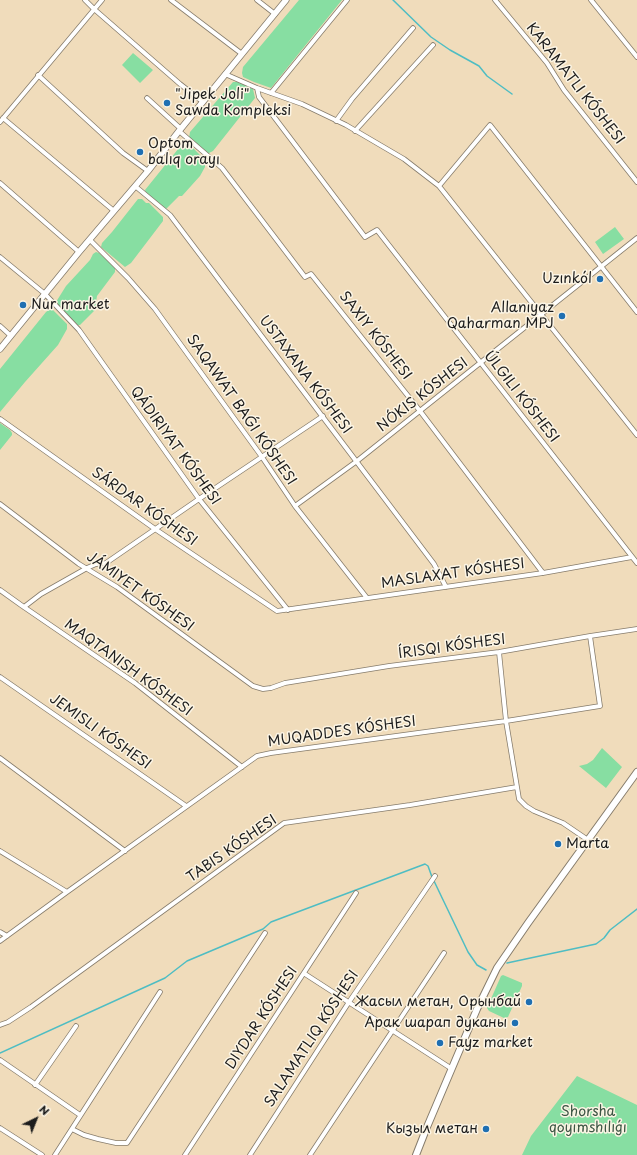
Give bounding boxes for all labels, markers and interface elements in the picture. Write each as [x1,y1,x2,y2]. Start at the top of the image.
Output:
street label: KARAMATLI KÓSHESI [522,20,628,148]
place label: "Jipek Joli" Sawda Kompleksi [175,87,291,120]
marker: "Jipek Joli" Sawda Kompleksi [162,98,172,108]
place label: Optom balıq orayı [148,136,220,168]
marker: Optom balıq orayı [135,147,145,157]
place label: Uzınkól [542,271,592,287]
marker: Uzınkól [595,274,605,284]
street label: SAXIY KÓSHESI [335,288,415,384]
place label: Nur market [31,297,110,313]
marker: Nur market [18,300,28,310]
place label: Allanıyaz Qaharman MPJ [447,300,554,332]
marker: Allanıyaz Qaharman MPJ [557,311,567,321]
street label: USTAXANA KÓSHESI [255,313,355,437]
street label: SAQAWAT BAǴI KÓSHESI [182,331,300,489]
street label: ÚLGILI KÓSHESI [480,348,562,446]
street label: NÓKIS KÓSHESI [374,354,472,436]
street label: QÁDIRIYAT KÓSHESI [126,384,224,508]
street label: SÁRDAR KÓSHESI [88,464,200,550]
street label: JÁMIYET KÓSHESI [83,549,197,635]
street label: MASLAXAT KÓSHESI [380,556,526,592]
street label: MAQTANISH KÓSHESI [61,616,195,720]
street label: ÍRISQI KÓSHESI [397,631,507,663]
street label: JEMISLI KÓSHESI [46,691,154,773]
street label: MUQADDES KÓSHESI [267,713,417,751]
street label: TABIS KÓSHESI [184,812,280,886]
place label: Marta [566,836,609,852]
marker: Marta [553,839,563,849]
street label: DIYDAR KÓSHESI [222,963,302,1073]
street label: SALAMATLIQ KÓSHESI [261,967,363,1111]
place label: Жасыл метан, Орынбай [355,994,521,1010]
marker: Жасыл метан, Орынбай [524,997,534,1007]
place label: Арак шарап дуканы [364,1015,507,1031]
marker: Арак шарап дуканы [510,1018,520,1028]
place label: Fayz market [448,1035,533,1051]
marker: Fayz market [435,1038,445,1048]
north arrow [16,1099,56,1139]
text: N [36,1101,54,1119]
park label: Shorsha qoyımshılıǵı [549,1104,627,1136]
place label: Кызыл метан [386,1121,478,1137]
marker: Кызыл метан [481,1124,491,1134]

